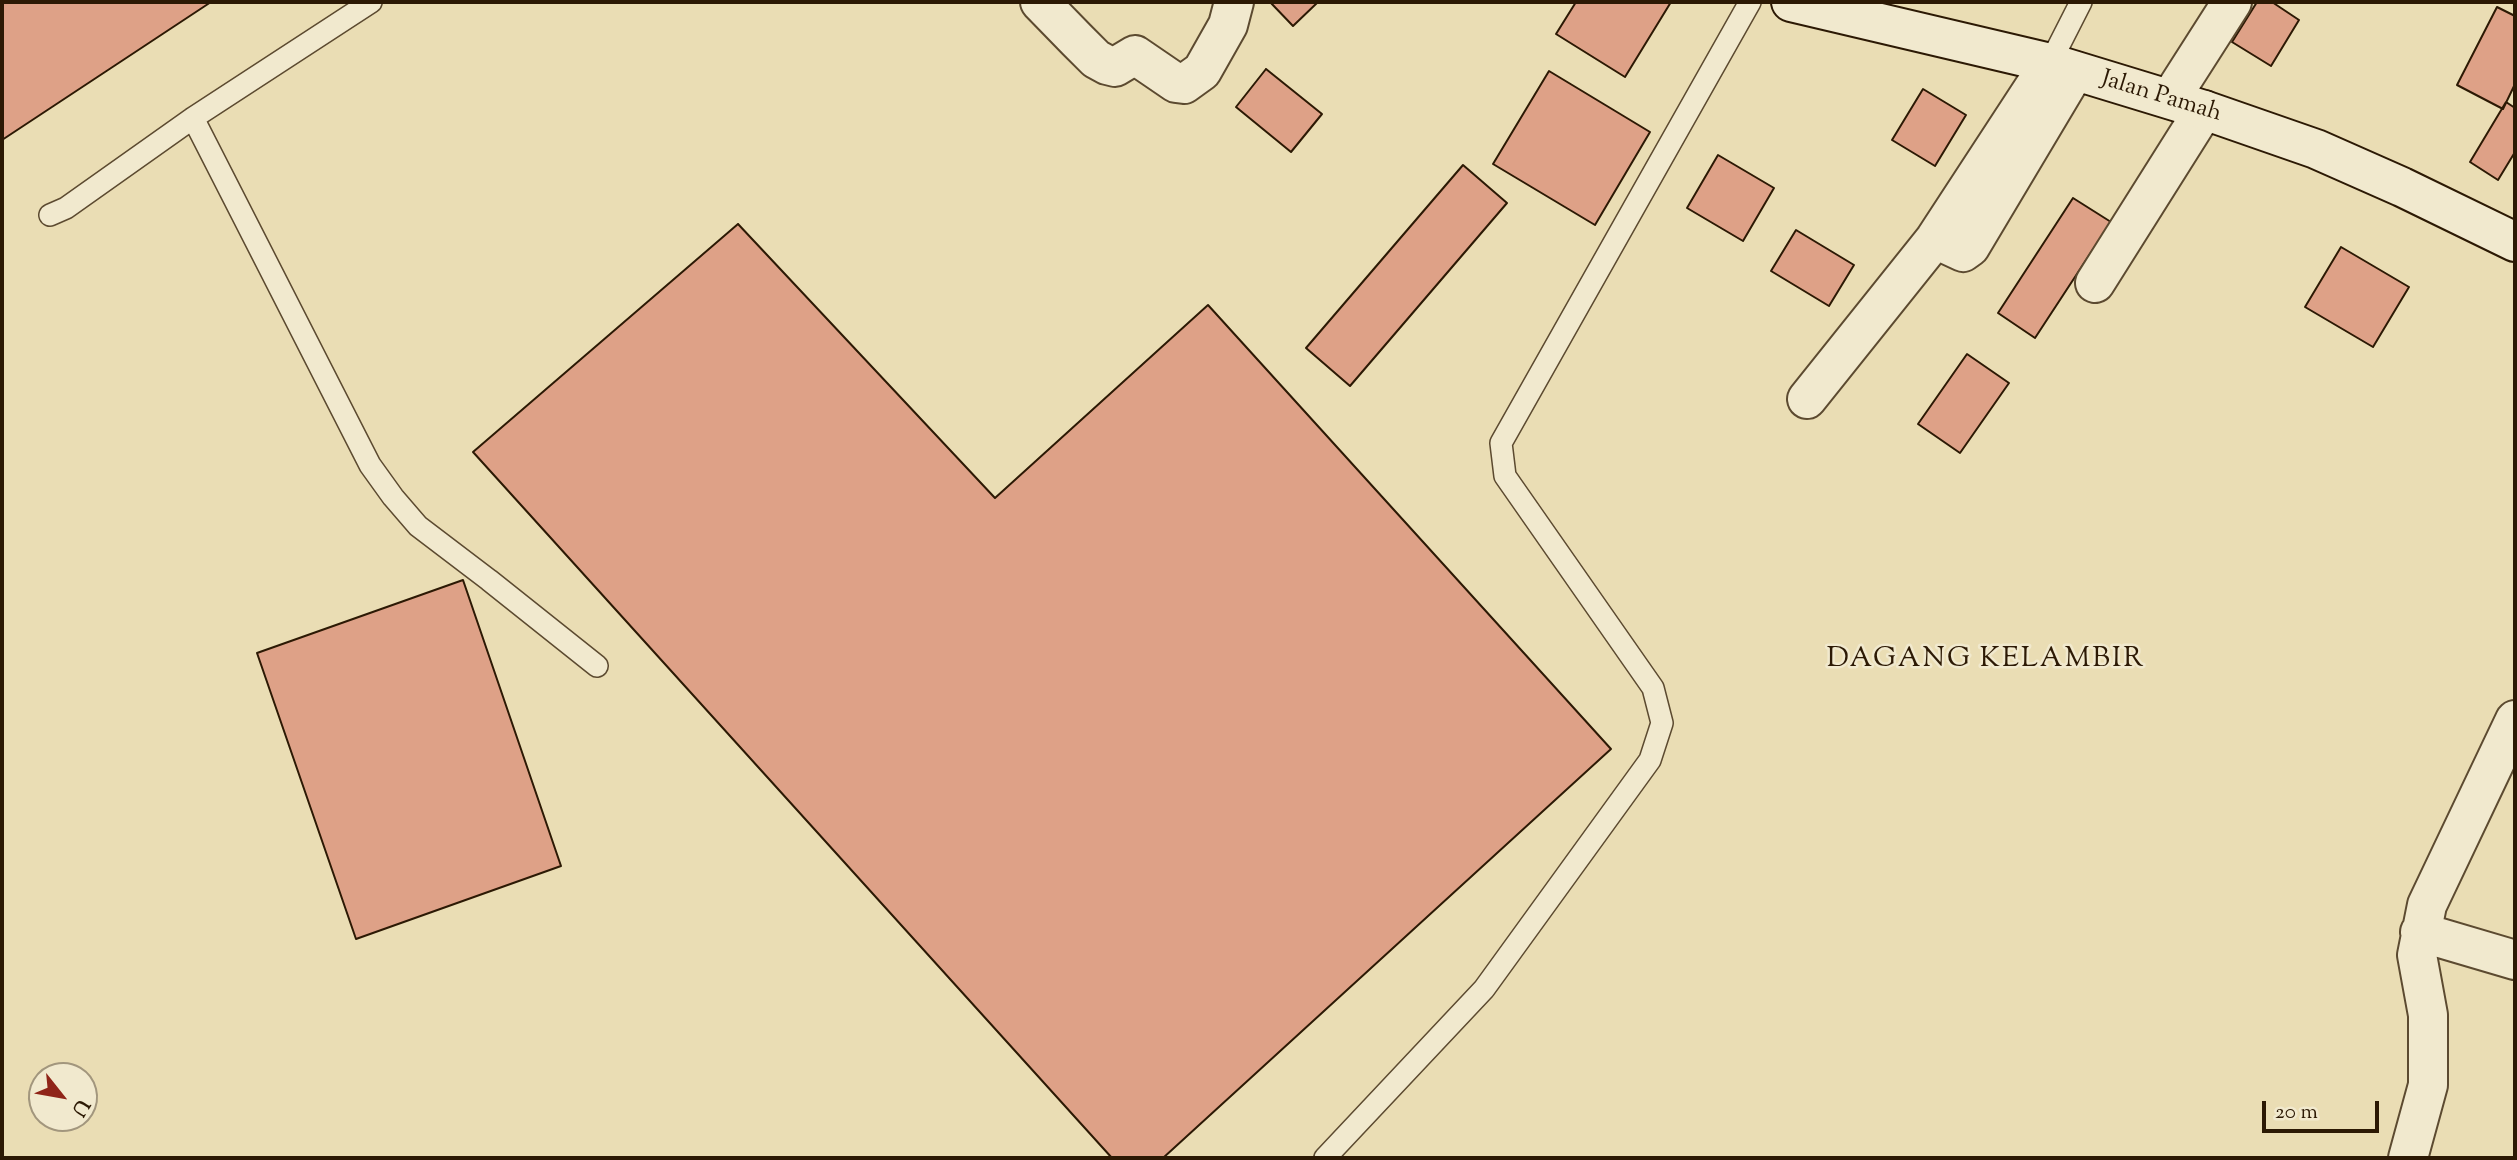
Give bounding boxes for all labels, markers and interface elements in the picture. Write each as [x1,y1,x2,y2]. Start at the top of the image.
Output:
street label: Jalan Pamah [2097,66,2225,130]
district label: DAGANG KELAMBIR [1829,644,2143,678]
north arrow [28,1062,98,1132]
scale bar [2265,1086,2382,1130]
text: U [64,1093,95,1121]
text: 20 m [2275,1098,2318,1128]

